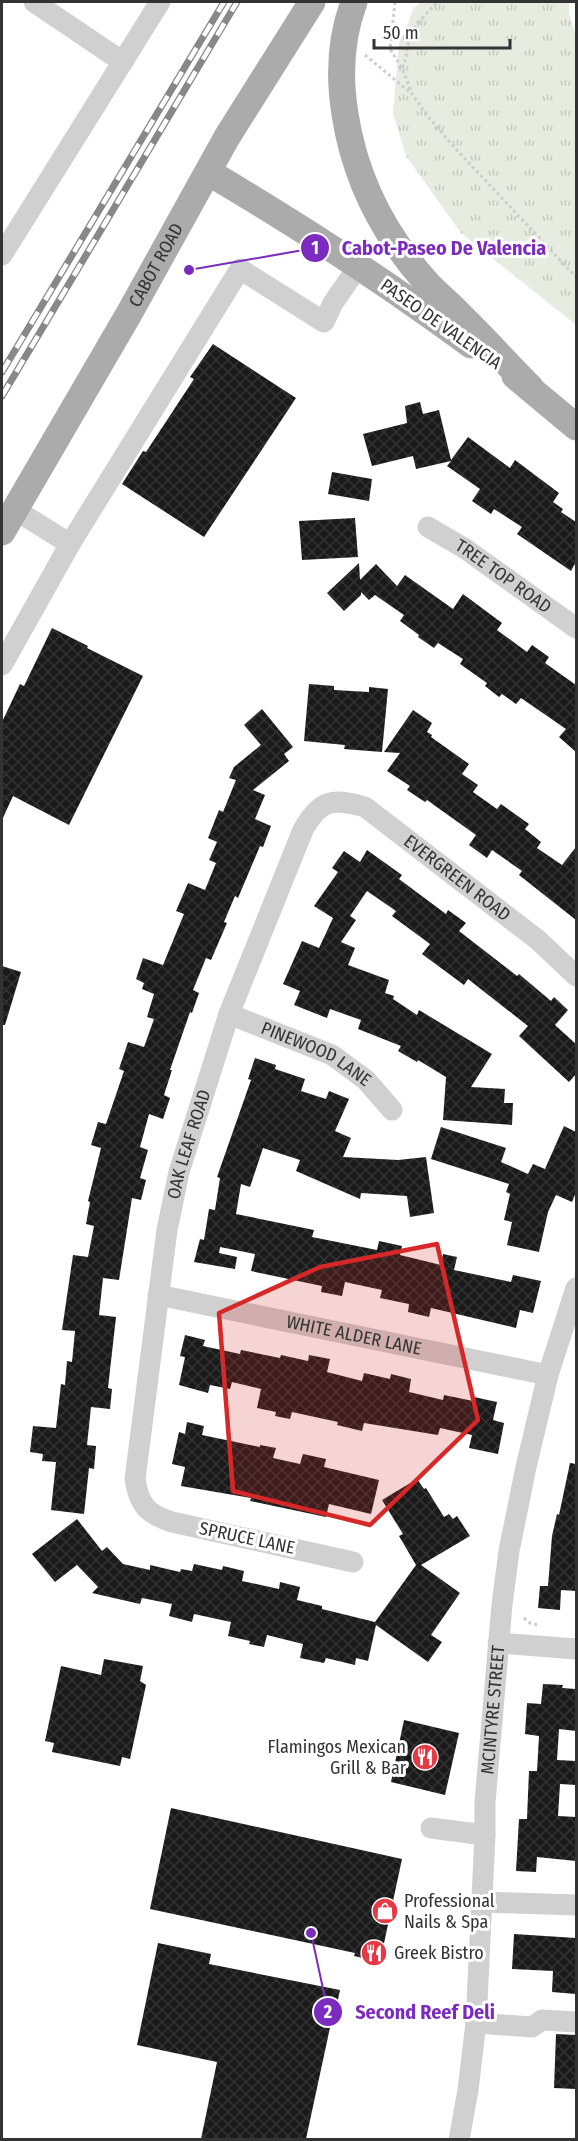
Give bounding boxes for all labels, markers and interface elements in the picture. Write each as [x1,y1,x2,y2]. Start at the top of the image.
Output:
scale bar [374,12,510,50]
text: 50 m [383,22,419,44]
street label: CABOT ROAD [124,219,188,311]
callout: Cabot-Paseo De Valencia [300,229,559,267]
text: Cabot-Paseo De Valencia [342,236,546,260]
text: 1 [311,237,319,259]
street label: PASEO DE VALENCIA [376,274,506,374]
street label: TREE TOP ROAD [452,534,556,618]
street label: EVERGREEN ROAD [400,830,515,926]
street label: PINEWOOD LANE [258,1017,375,1091]
street label: OAK LEAF ROAD [163,1087,215,1201]
street label: WHITE ALDER LANE [284,1311,423,1360]
street label: SPRUCE LANE [197,1517,297,1559]
street label: MCINTYRE STREET [476,1644,510,1775]
place label: Flamingos Mexican Grill & Bar [268,1736,407,1779]
restaurant icon: Flamingos Mexican Grill & Bar [410,1742,440,1772]
place label: Professional Nails & Spa [404,1890,495,1933]
shop icon: Professional Nails & Spa [370,1896,400,1926]
restaurant icon: Greek Bistro [359,1938,389,1968]
place label: Greek Bistro [394,1942,484,1964]
callout: Second Reef Deli [313,1993,507,2031]
text: Second Reef Deli [355,2000,495,2024]
text: 2 [323,2001,332,2023]

